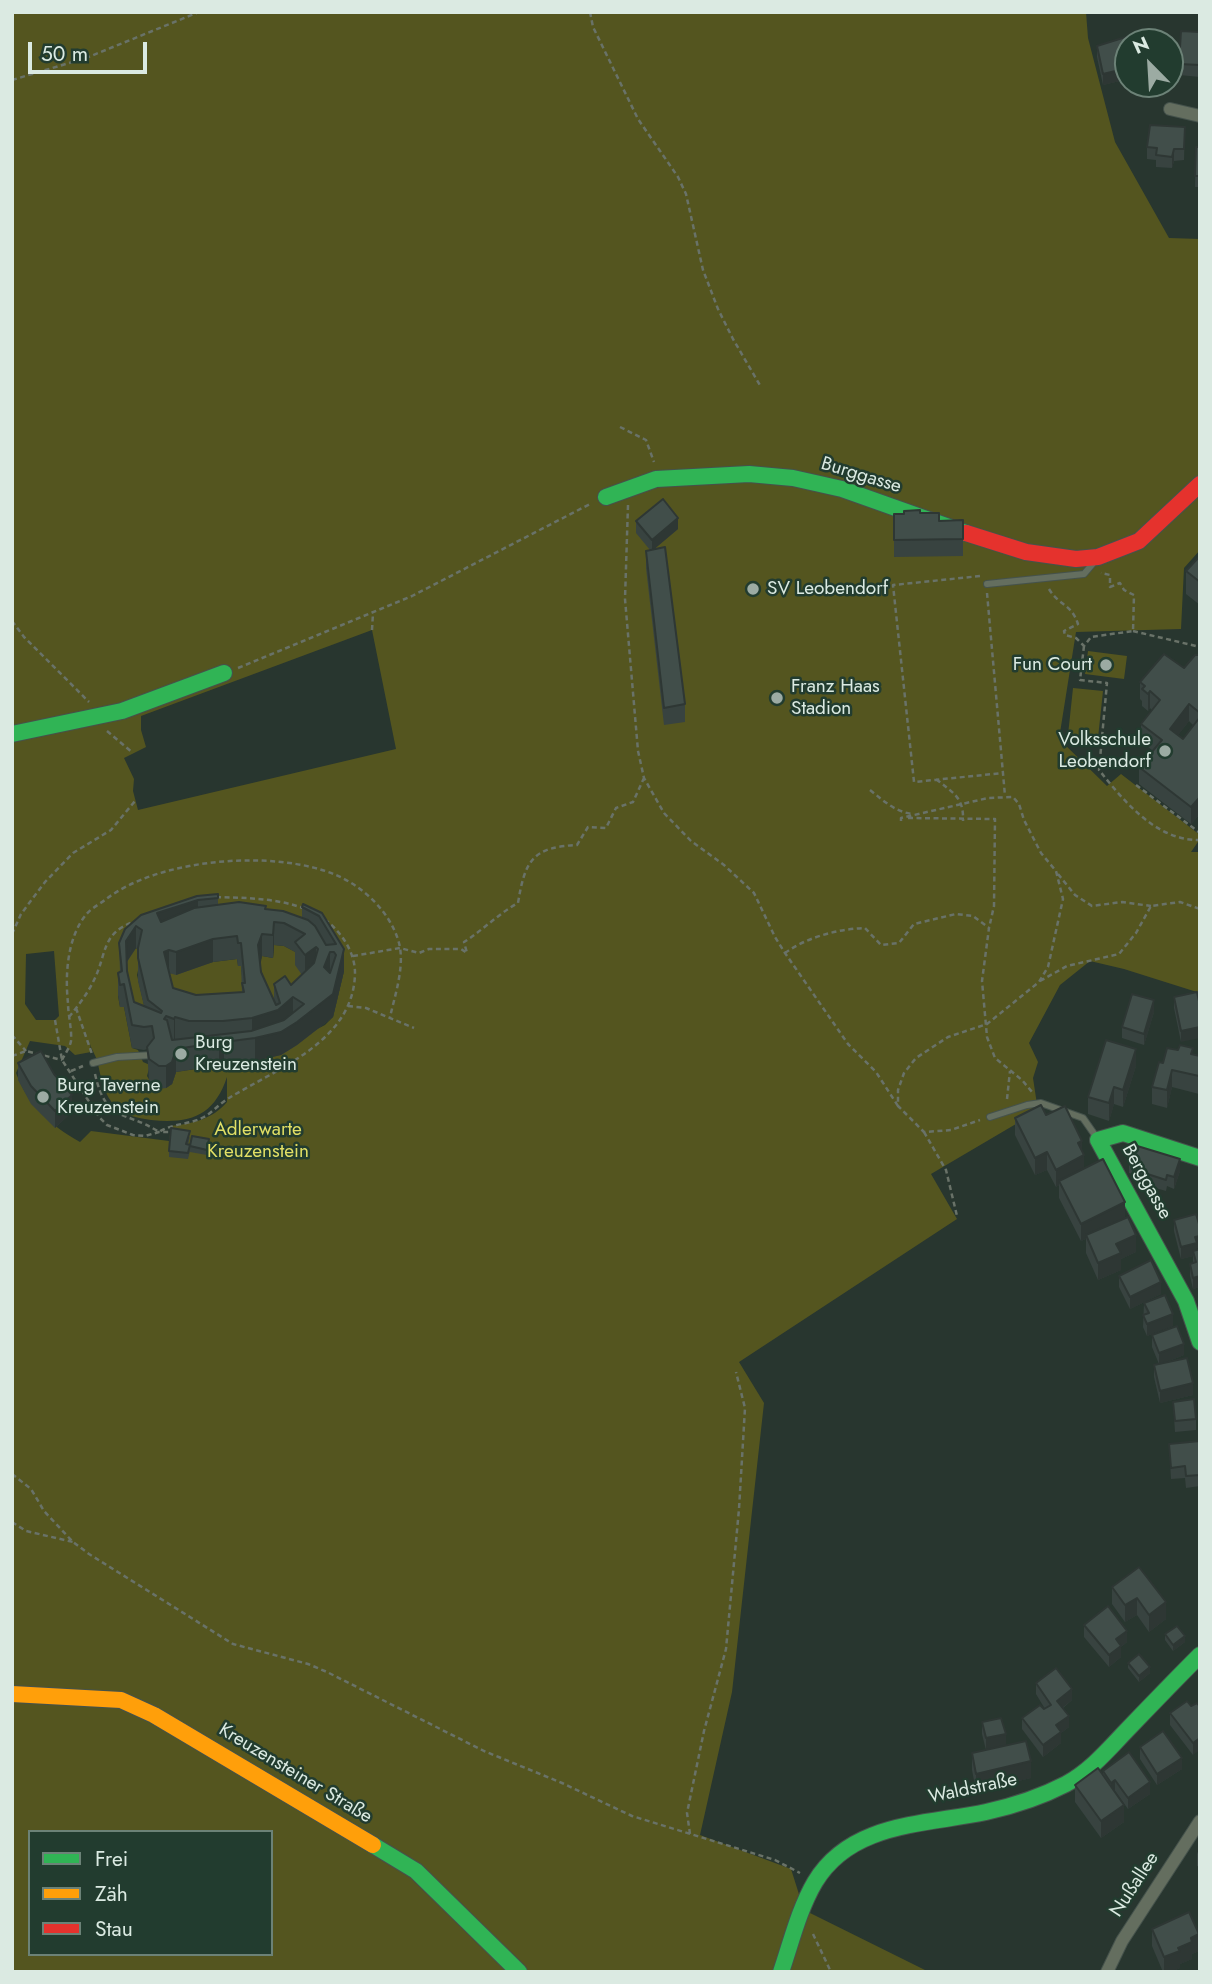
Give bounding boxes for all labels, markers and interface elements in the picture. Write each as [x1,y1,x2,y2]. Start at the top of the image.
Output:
scale bar [32,28,150,72]
north arrow [1114,28,1184,98]
text: N [1129,30,1153,61]
text: 50 m [41,39,88,69]
street label: Burggasse [818,453,904,499]
place label: SV Leobendorf [767,578,888,600]
marker: SV Leobendorf [745,581,761,597]
place label: Fun Court [1013,654,1092,676]
marker: Fun Court [1098,657,1114,673]
place label: Franz Haas Stadion [791,676,880,720]
marker: Franz Haas Stadion [769,690,785,706]
place label: Volksschule Leobendorf [1058,729,1151,773]
marker: Volksschule Leobendorf [1157,743,1173,759]
place label: Burg Kreuzenstein [195,1032,297,1076]
marker: Burg Kreuzenstein [173,1046,189,1062]
place label: Burg Taverne Kreuzenstein [57,1075,160,1119]
marker: Burg Taverne Kreuzenstein [35,1089,51,1105]
park label: Adlerwarte Kreuzenstein [207,1119,309,1163]
street label: Berggasse [1116,1140,1176,1224]
street label: Kreuzensteiner Straße [214,1719,376,1829]
street label: Waldstraße [927,1769,1019,1809]
legend [28,1830,273,1956]
text: Frei [95,1844,128,1874]
street label: Nußallee [1106,1848,1164,1922]
text: Zäh [95,1879,128,1909]
text: Stau [95,1914,133,1944]

